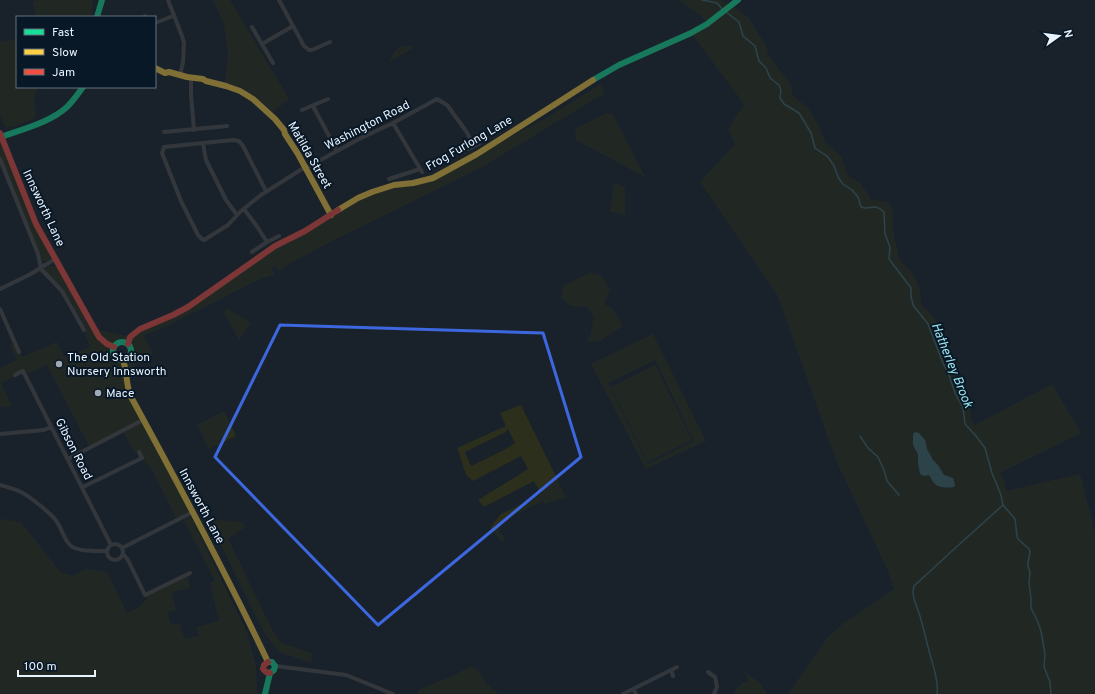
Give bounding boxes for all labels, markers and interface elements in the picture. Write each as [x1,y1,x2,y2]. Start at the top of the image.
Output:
legend [16,16,156,88]
north arrow [1039,16,1079,56]
text: Fast [52,25,74,41]
text: N [1060,28,1075,39]
text: Slow [52,45,78,61]
text: Jam [52,65,75,81]
street label: Washington Road [322,98,413,154]
street label: Frog Furlong Lane [423,113,516,175]
street label: Matilda Street [283,119,335,192]
street label: Innsworth Lane [18,167,68,249]
water label: Hatherley Brook [927,321,976,411]
place label: The Old Station Nursery Innsworth [67,350,166,380]
marker: The Old Station Nursery Innsworth [54,359,64,369]
place label: Mace [106,386,134,402]
marker: Mace [93,388,103,398]
street label: Gibson Road [51,416,96,483]
street label: Innsworth Lane [175,466,228,547]
scale bar [18,652,95,678]
text: 100 m [24,659,57,675]

